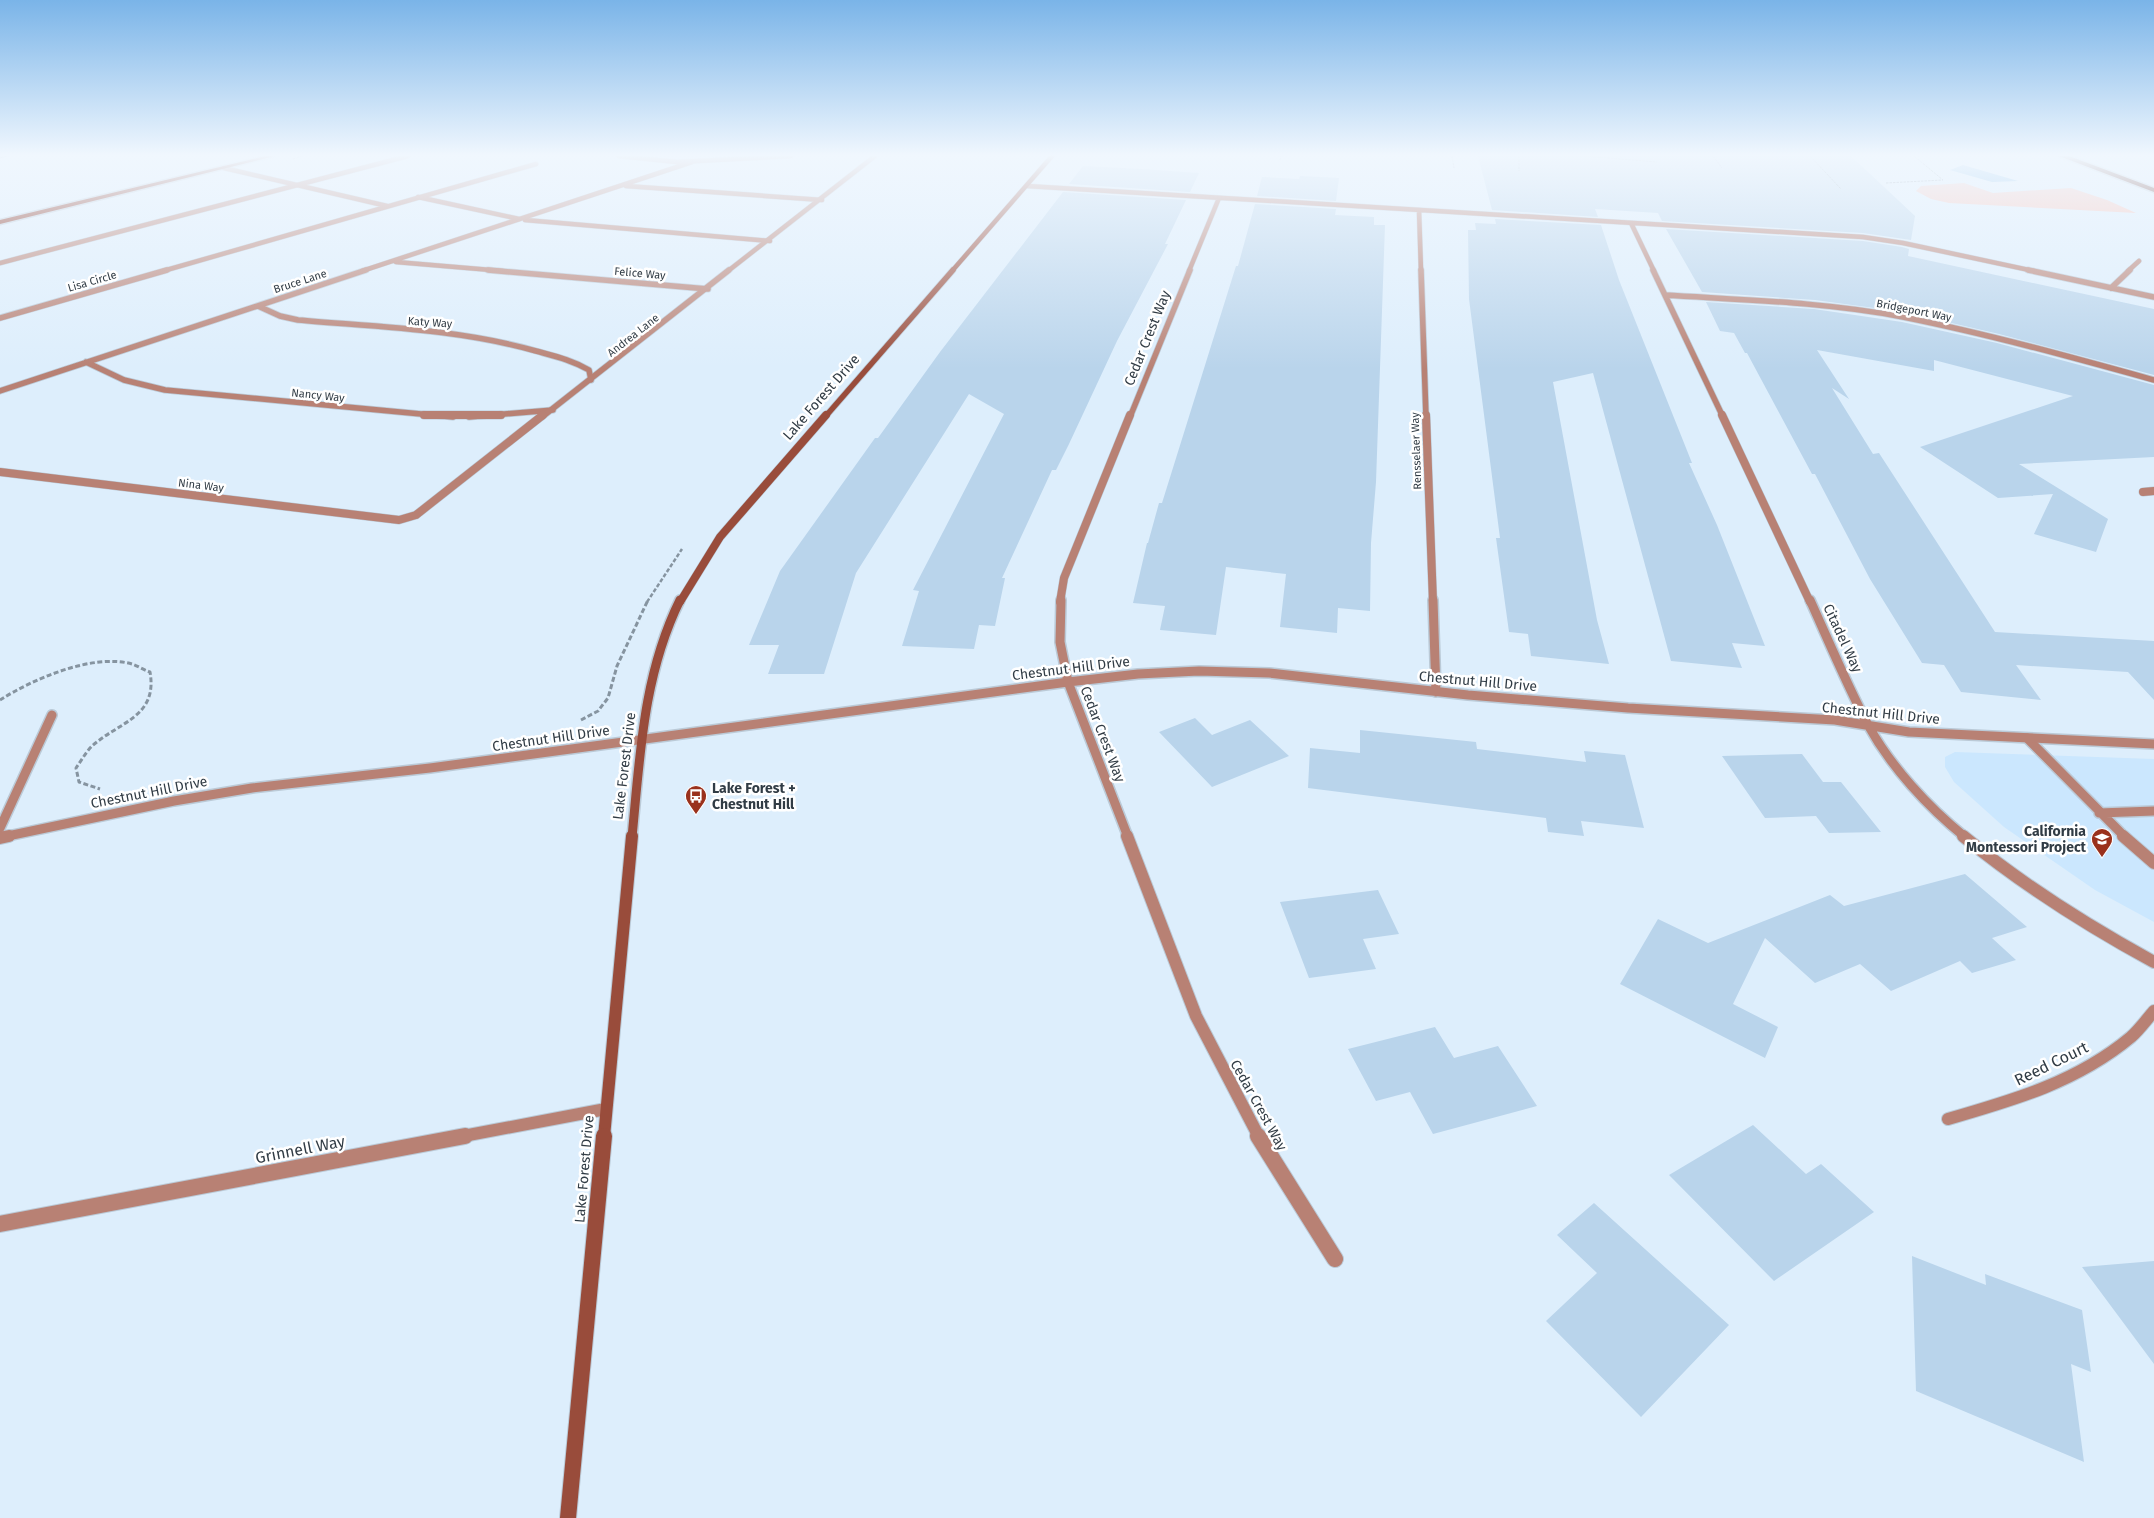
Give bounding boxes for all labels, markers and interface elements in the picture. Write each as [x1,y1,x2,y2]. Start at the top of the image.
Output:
street label: Felice Way [614,265,667,282]
street label: Bruce Lane [272,267,328,296]
street label: Lisa Circle [66,268,118,295]
street label: Cedar Crest Way [1121,288,1174,388]
street label: Bridgeport Way [1875,297,1953,324]
street label: Andrea Lane [605,311,662,360]
street label: Katy Way [407,314,453,331]
street label: Lake Forest Drive [779,351,863,444]
street label: Nancy Way [291,386,346,405]
street label: Rensselaer Way [1409,412,1424,490]
street label: Nina Way [177,476,225,495]
street label: Citadel Way [1819,601,1866,675]
street label: Chestnut Hill Drive [1011,653,1131,684]
street label: Chestnut Hill Drive [1418,668,1538,695]
street label: Cedar Crest Way [1076,684,1129,785]
street label: Chestnut Hill Drive [1821,699,1941,728]
street label: Lake Forest Drive [609,711,640,821]
street label: Chestnut Hill Drive [491,722,611,755]
street label: Chestnut Hill Drive [89,773,209,812]
place label: Lake Forest + Chestnut Hill [712,780,796,813]
bus stop icon: Lake Forest + Chestnut Hill [684,784,708,815]
place label: California Montessori Project [1966,823,2087,856]
school or university icon: California Montessori Project [2090,827,2114,858]
street label: Reed Court [2011,1037,2092,1090]
street label: Cedar Crest Way [1227,1057,1291,1154]
street label: Lake Forest Drive [571,1114,598,1224]
street label: Grinnell Way [254,1131,347,1167]

